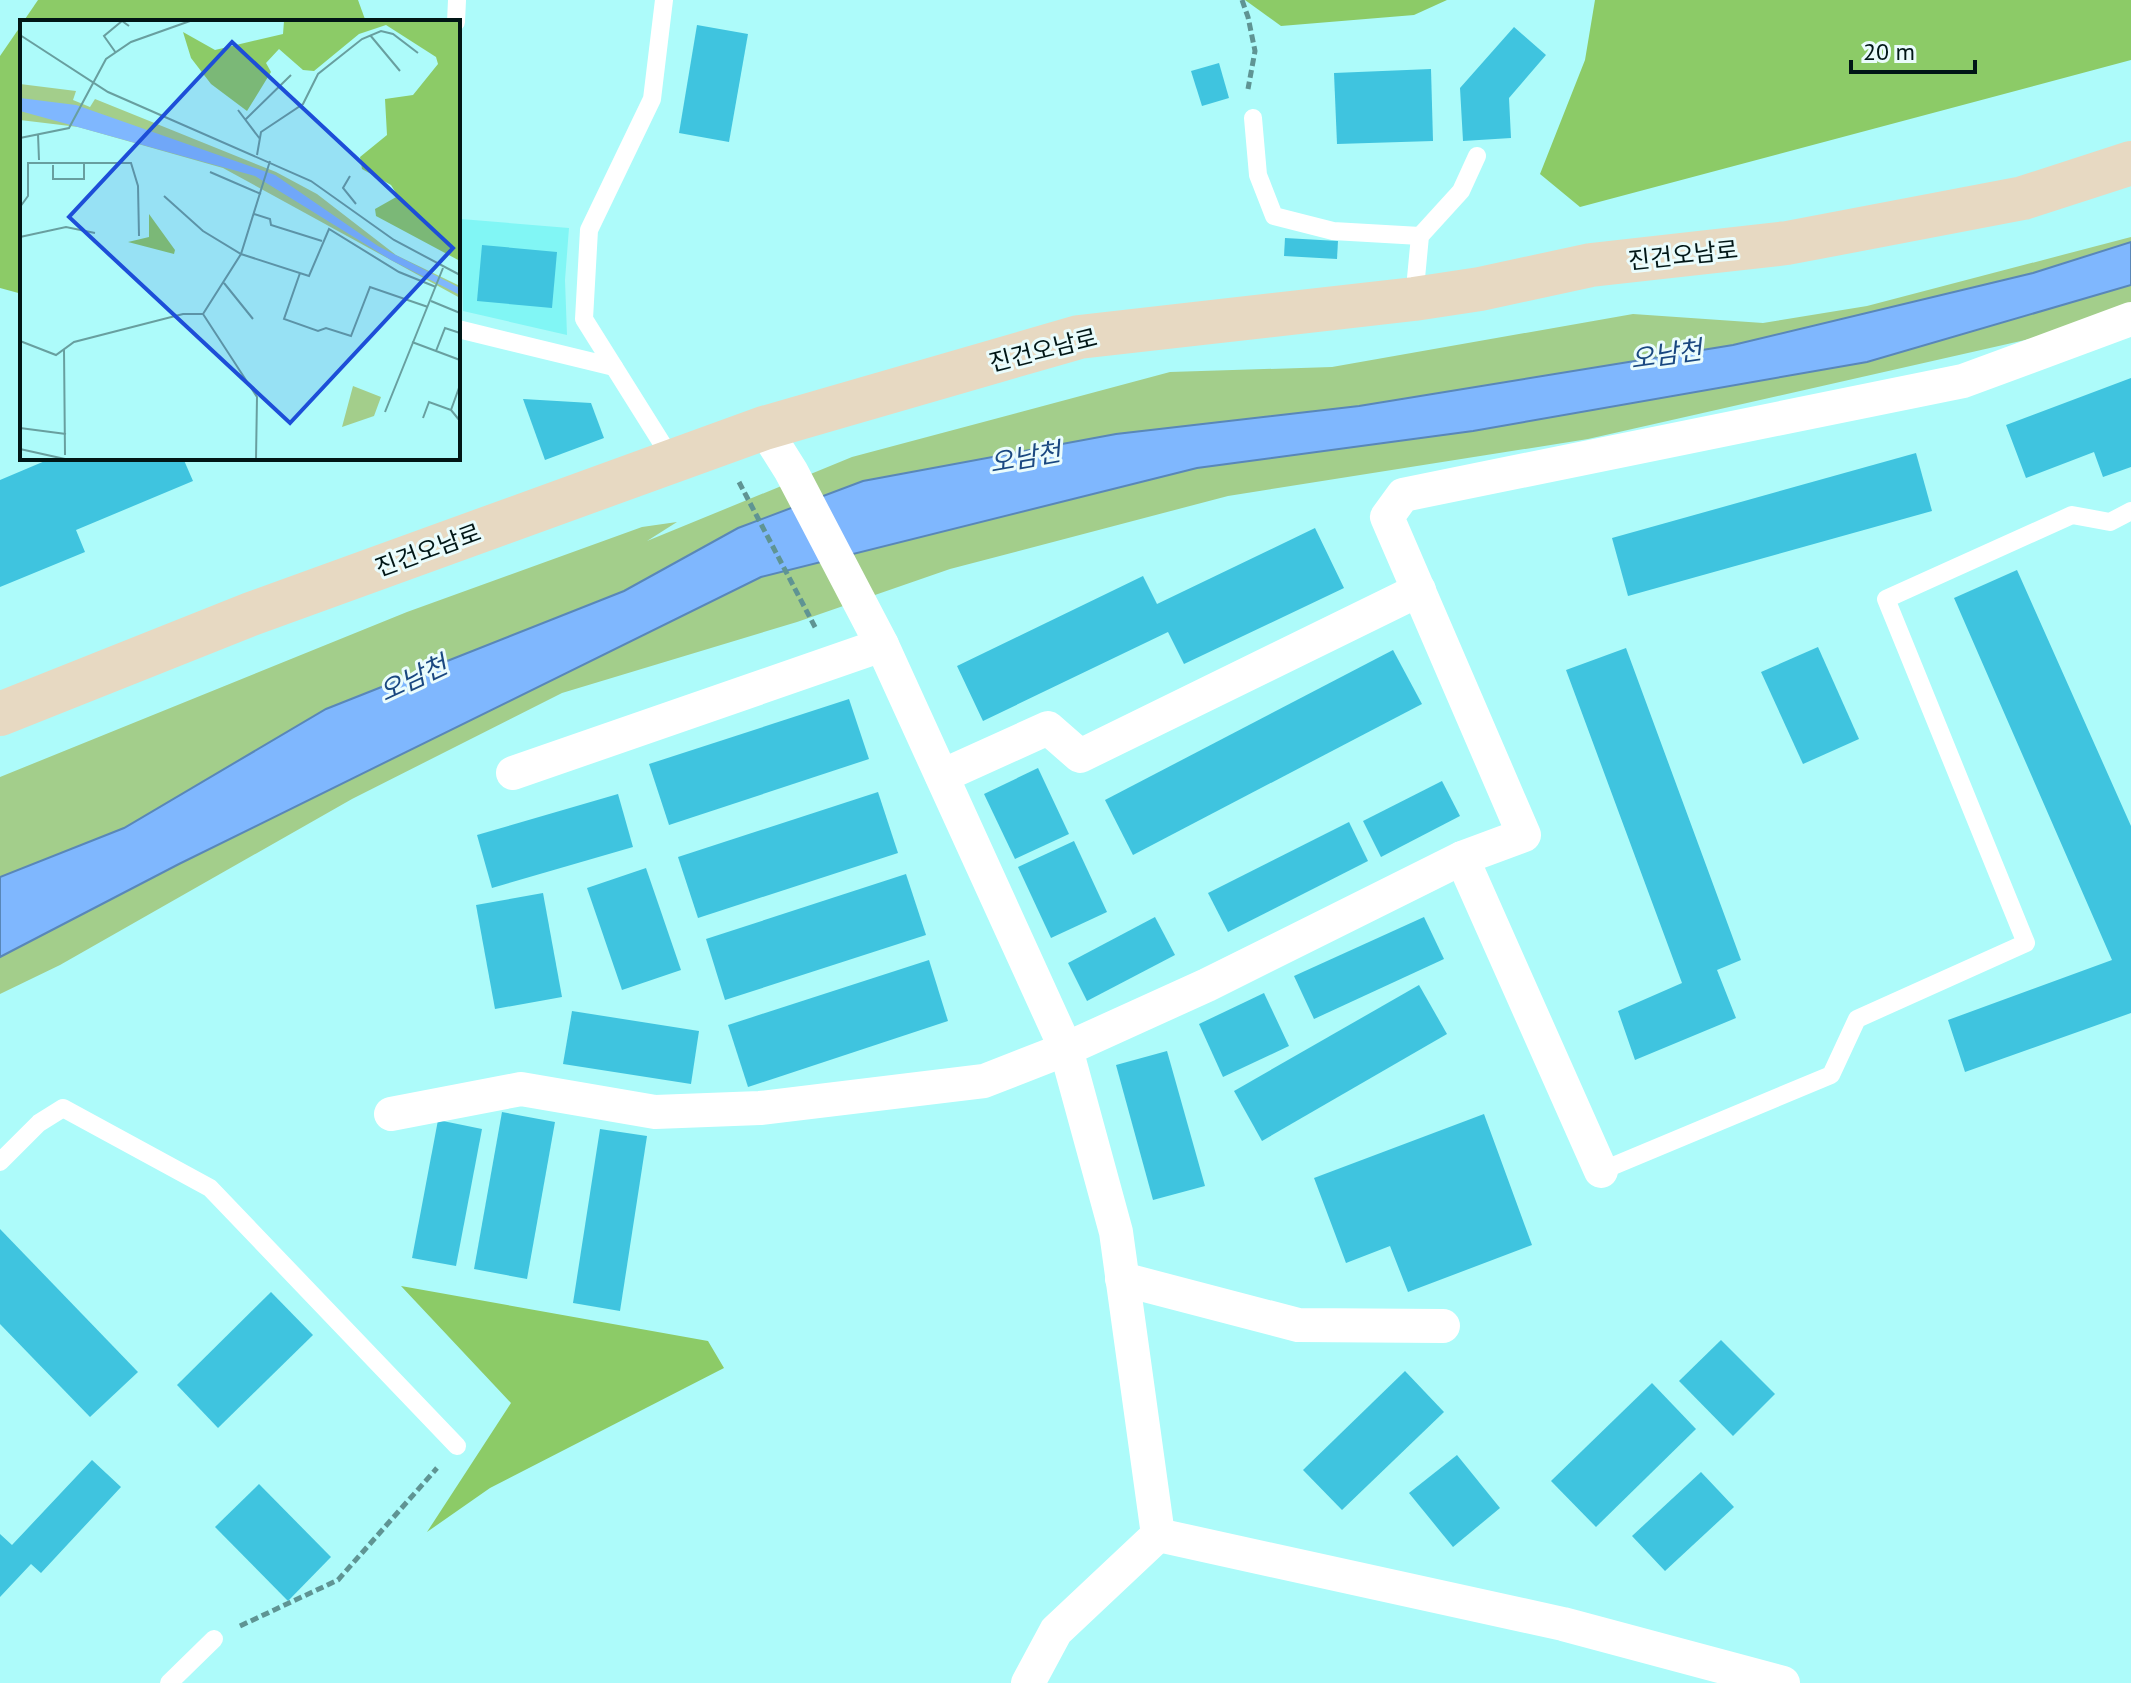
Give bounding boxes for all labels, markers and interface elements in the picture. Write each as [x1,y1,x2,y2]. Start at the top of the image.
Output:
inset map [20,20,460,460]
scale bar [1851,24,1975,74]
text: 20 m [1863,36,1915,67]
street label: 진건오남로 [1626,234,1740,276]
street label: 진건오남로 [986,322,1100,378]
water label: 오남천 [1628,332,1707,375]
water label: 오남천 [987,434,1066,479]
street label: 진건오남로 [371,517,485,583]
water label: 오남천 [374,647,455,708]

